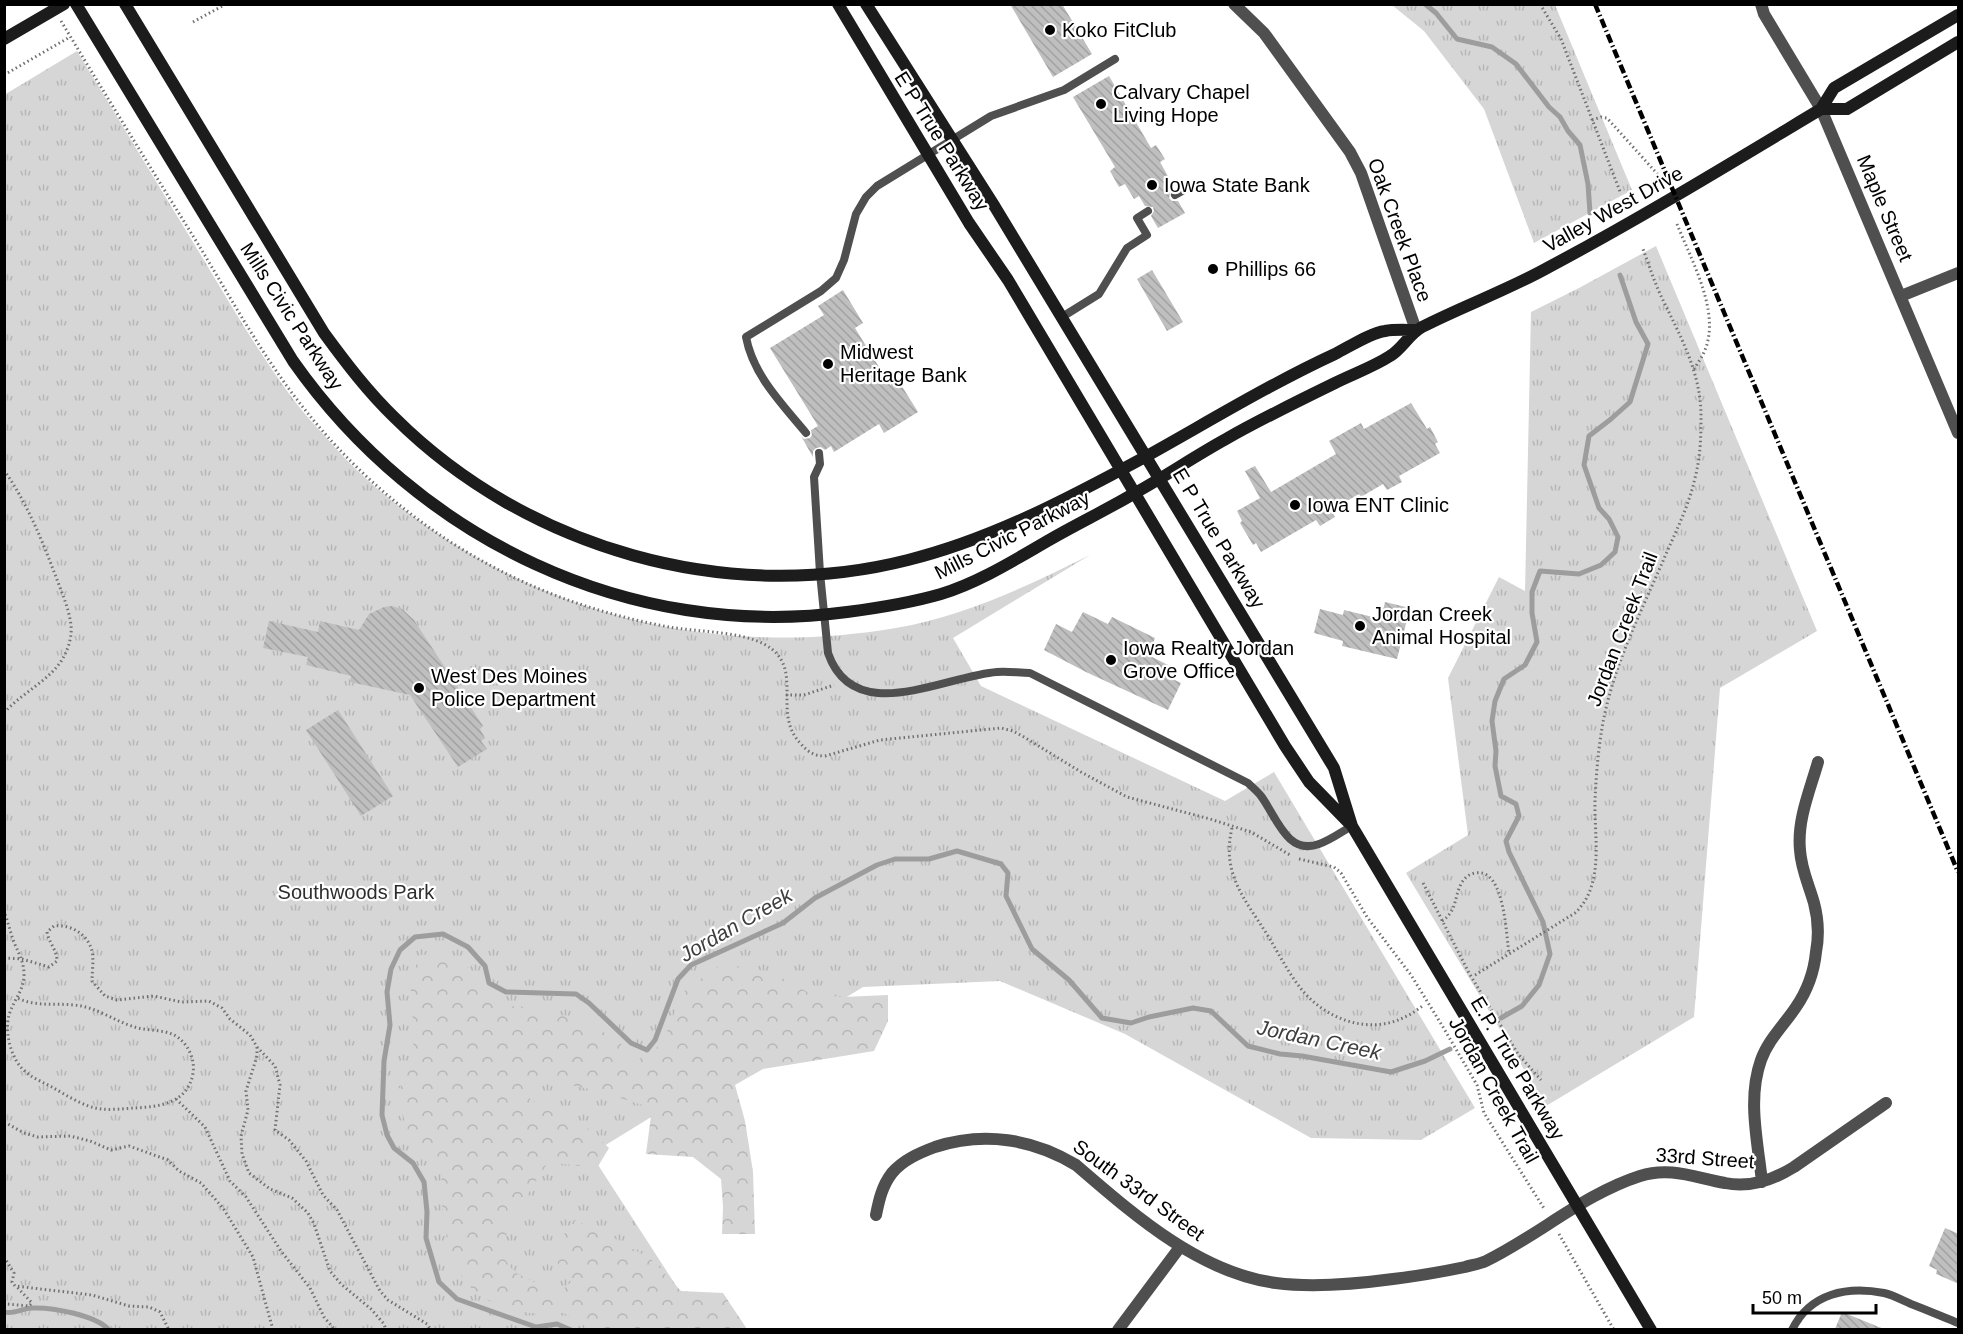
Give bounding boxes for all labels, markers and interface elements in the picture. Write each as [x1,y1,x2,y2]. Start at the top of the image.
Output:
place label: Koko FitClub [1062,19,1177,41]
marker: Koko FitClub [1043,23,1057,37]
street label: E P True Parkway [890,67,994,215]
place label: Calvary Chapel Living Hope [1113,81,1250,126]
marker: Calvary Chapel Living Hope [1094,97,1108,111]
street label: Maple Street [1853,152,1917,265]
street label: Oak Creek Place [1364,155,1436,305]
street label: Valley West Drive [1539,162,1687,256]
place label: Iowa State Bank [1164,174,1311,196]
marker: Iowa State Bank [1145,178,1159,192]
street label: Mills Civic Parkway [236,238,348,394]
place label: Phillips 66 [1225,258,1316,280]
marker: Phillips 66 [1206,262,1220,276]
place label: Midwest Heritage Bank [840,341,968,386]
marker: Midwest Heritage Bank [821,357,835,371]
street label: E P True Parkway [1168,464,1270,612]
street label: Mills Civic Parkway [931,486,1093,584]
place label: Iowa ENT Clinic [1307,494,1449,516]
marker: Iowa ENT Clinic [1288,498,1302,512]
street label: Jordan Creek Trail [1582,549,1662,709]
place label: Jordan Creek Animal Hospital [1372,603,1511,648]
marker: Jordan Creek Animal Hospital [1353,619,1367,633]
place label: Iowa Realty Jordan Grove Office [1123,637,1294,682]
marker: Iowa Realty Jordan Grove Office [1104,653,1118,667]
place label: West Des Moines Police Department [431,665,596,710]
marker: West Des Moines Police Department [412,681,426,695]
park label: Southwoods Park [278,881,435,903]
water label: Jordan Creek [675,882,797,967]
street label: E.P. True Parkway [1467,992,1569,1144]
street label: Jordan Creek Trail [1445,1013,1543,1167]
water label: Jordan Creek [1254,1015,1385,1064]
street label: South 33rd Street [1069,1135,1209,1245]
street label: 33rd Street [1655,1144,1756,1172]
scale bar [1753,1277,1876,1315]
text: 50 m [1762,1288,1802,1308]

